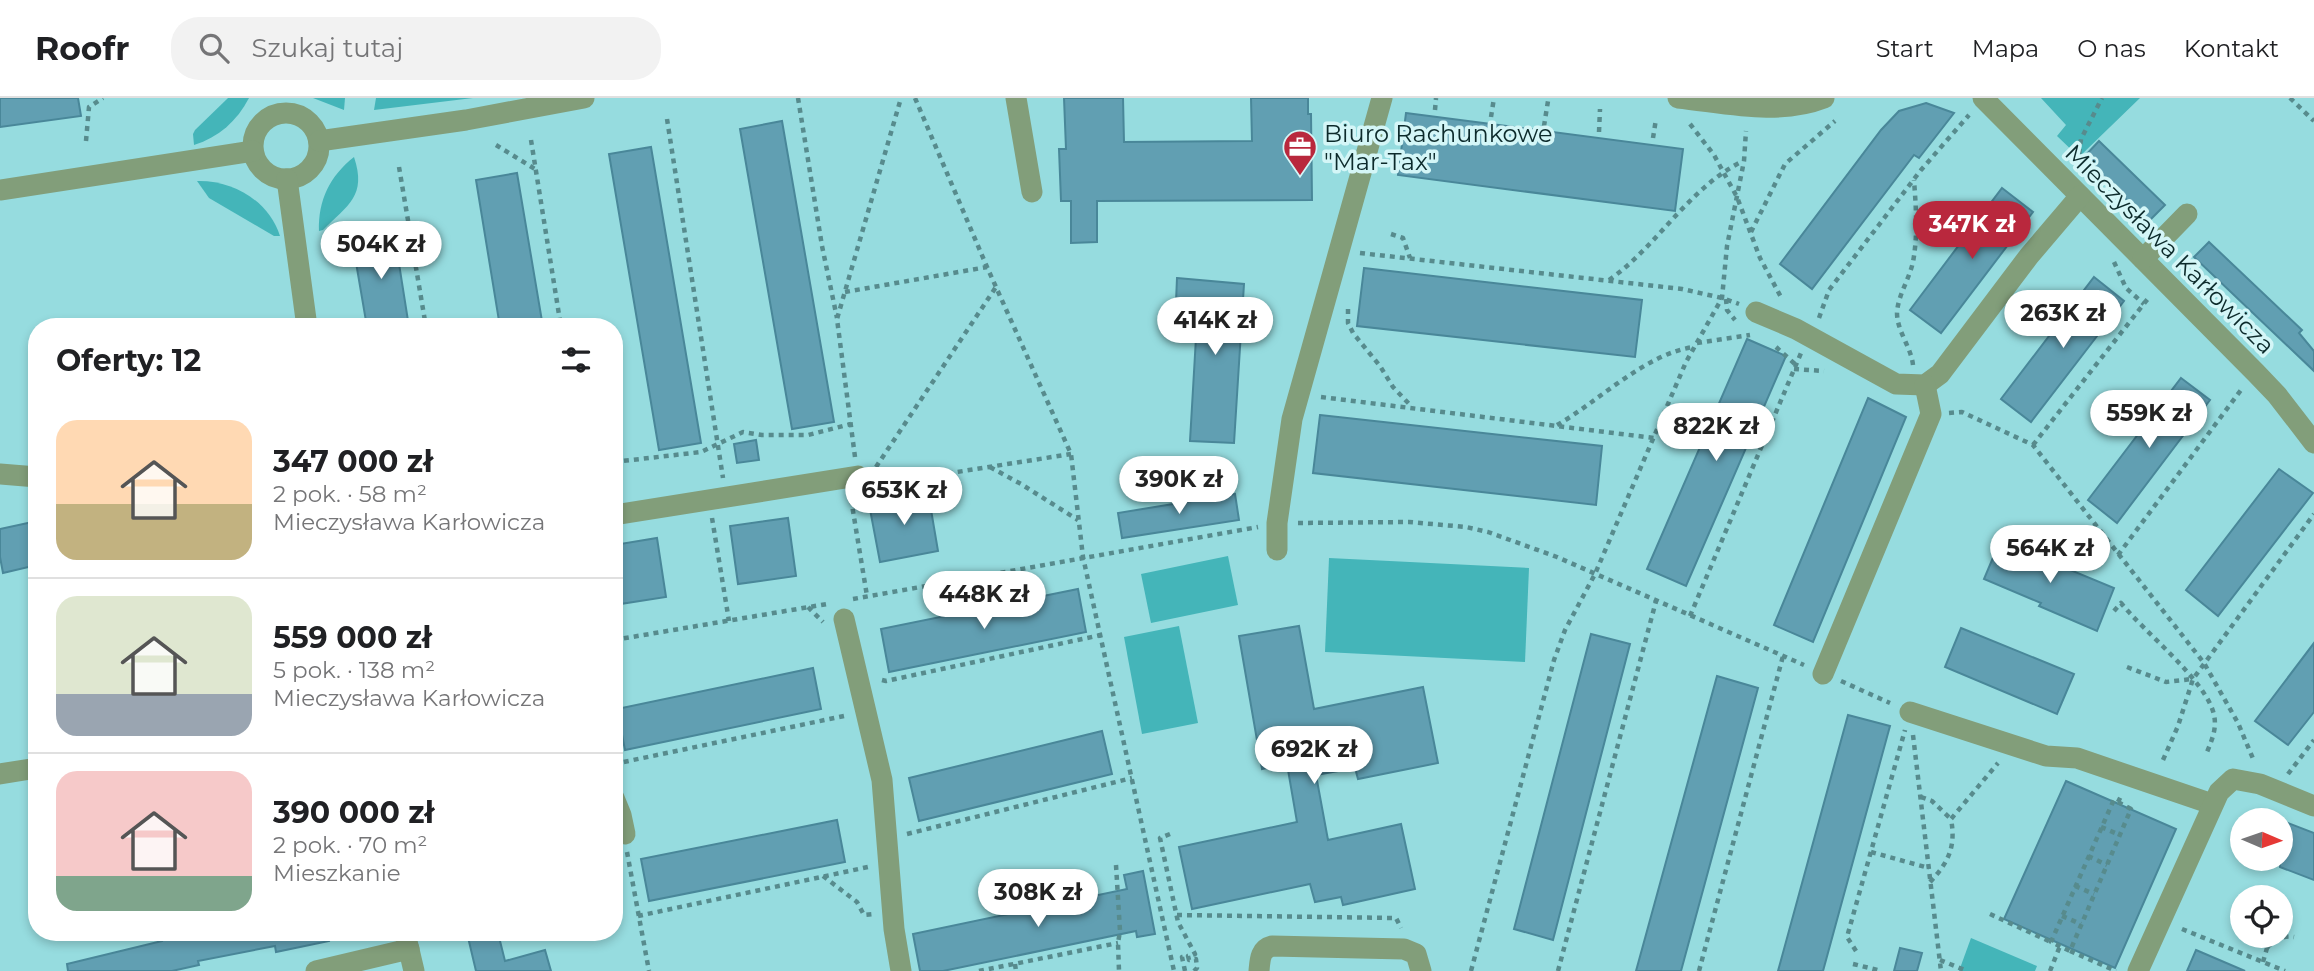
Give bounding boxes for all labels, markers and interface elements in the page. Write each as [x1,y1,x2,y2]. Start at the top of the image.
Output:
search box [171,17,661,80]
text: Roofr [35,28,129,68]
icon: search [195,29,233,67]
text: Szukaj tutaj [251,32,403,64]
text: Start [1876,34,1934,63]
text: Mapa [1972,34,2039,63]
text: O nas [2077,34,2146,63]
text: Kontakt [2184,34,2279,63]
place label: Biuro Rachunkowe "Mar-Tax" [1324,119,1552,176]
office icon: Biuro Rachunkowe "Mar-Tax" [1281,128,1319,177]
street label: Mieczysława Karłowicza [2059,138,2281,360]
pin: 347K zł [1907,202,2037,261]
text: 347K zł [1929,210,2015,238]
pin: 504K zł [316,222,446,281]
text: 504K zł [337,230,425,258]
pin: 263K zł [1998,290,2128,350]
pin: 414K zł [1150,298,1280,357]
text: 263K zł [2020,299,2106,327]
text: 414K zł [1173,306,1257,334]
icon: filters [557,341,595,379]
text: Oferty: 12 [56,342,201,379]
pin: 559K zł [2084,390,2214,450]
text: 559K zł [2106,399,2192,427]
pin: 822K zł [1651,404,1781,463]
text: 822K zł [1673,412,1759,440]
text: 347 000 zł [273,443,433,480]
icon: home [112,448,196,532]
pin: 390K zł [1114,456,1244,516]
text: 390K zł [1135,465,1223,493]
pin: 653K zł [839,468,969,527]
text: 653K zł [861,476,947,504]
text: 2 pok. · 58 m² [273,480,427,508]
text: Mieczysława Karłowicza [273,508,545,536]
pin: 564K zł [1985,526,2115,585]
text: 564K zł [2006,534,2094,562]
pin: 448K zł [919,572,1049,631]
text: 448K zł [939,580,1029,608]
text: 559 000 zł [273,619,432,656]
icon: home [112,624,196,708]
text: 5 pok. · 138 m² [273,656,435,684]
text: Mieczysława Karłowicza [273,684,545,712]
pin: 692K zł [1249,726,1379,786]
text: 692K zł [1271,735,1357,763]
text: 390 000 zł [273,794,434,831]
icon: home [112,799,196,883]
north arrow [2230,808,2292,872]
map controls [2230,808,2293,948]
text: 2 pok. · 70 m² [273,831,427,859]
text: Mieszkanie [273,859,401,887]
pin: 308K zł [973,870,1103,929]
text: 308K zł [994,878,1082,906]
button: locate [2230,885,2293,948]

